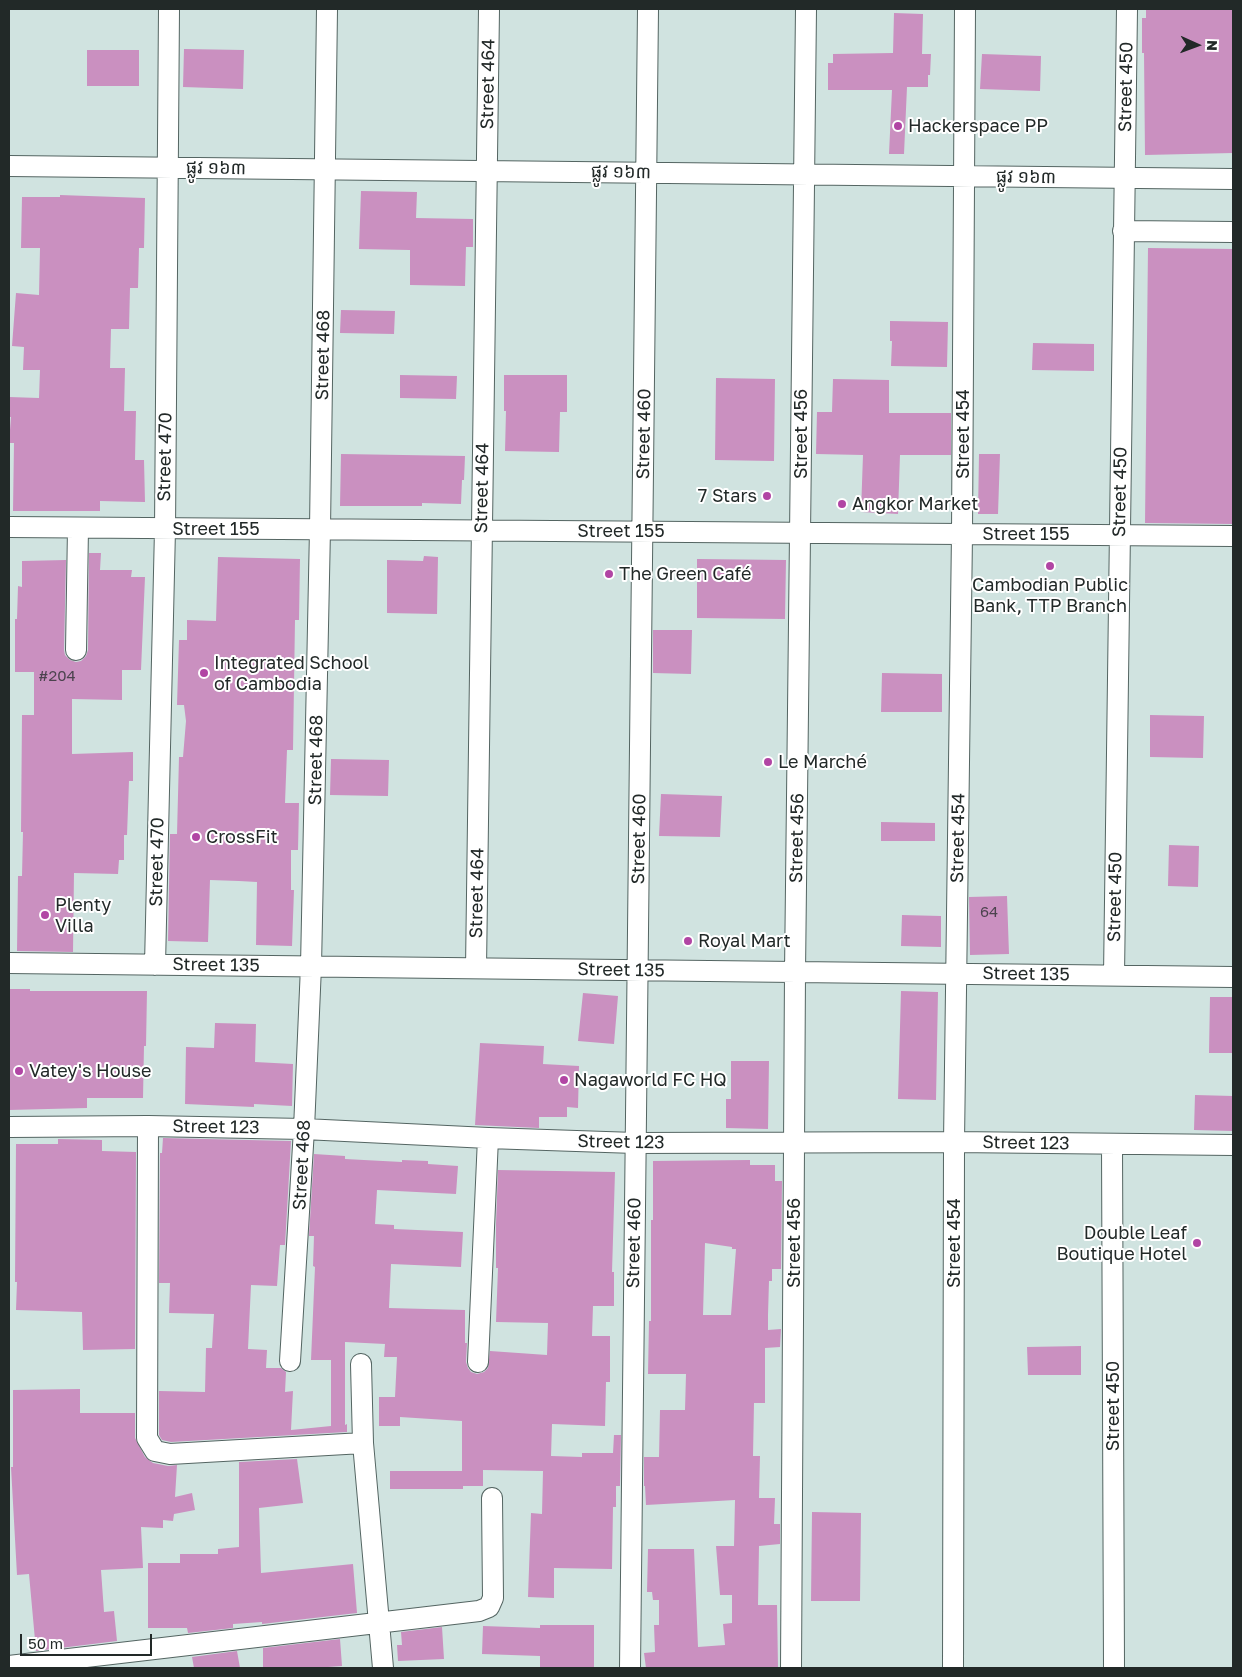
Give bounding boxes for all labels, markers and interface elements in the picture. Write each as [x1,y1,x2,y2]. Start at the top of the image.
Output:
north arrow [1172,20,1222,70]
street label: Street 464 [476,39,500,129]
text: N [1204,40,1221,51]
street label: Street 450 [1114,42,1138,132]
place label: Hackerspace PP [908,115,1048,137]
marker: Hackerspace PP [892,120,904,132]
street label: ផ្លូវ ១៦៣ [186,157,246,179]
street label: ផ្លូវ ១៦៣ [591,161,651,183]
street label: ផ្លូវ ១៦៣ [996,166,1056,188]
street label: Street 468 [311,310,335,400]
street label: Street 460 [632,388,656,480]
street label: Street 456 [790,389,812,479]
street label: Street 454 [952,389,974,479]
street label: Street 470 [153,412,177,502]
street label: Street 464 [470,443,494,533]
street label: Street 450 [1108,447,1132,537]
place label: 7 Stars [698,485,757,507]
marker: 7 Stars [761,490,773,502]
place label: Angkor Market [852,493,978,515]
marker: Angkor Market [836,498,848,510]
street label: Street 155 [172,518,260,540]
street label: Street 155 [577,520,665,542]
street label: Street 155 [982,523,1070,545]
marker: Cambodian Public Bank, TTP Branch [1044,560,1056,572]
place label: The Green Café [619,563,751,585]
marker: The Green Café [603,568,615,580]
place label: Cambodian Public Bank, TTP Branch [972,574,1128,616]
place label: Integrated School of Cambodia [214,652,369,694]
house number: #204 [38,667,76,685]
marker: Integrated School of Cambodia [198,667,210,679]
street label: Street 468 [304,715,328,805]
place label: Le Marché [778,751,867,773]
marker: Le Marché [762,756,774,768]
street label: Street 460 [627,793,651,885]
street label: Street 456 [785,793,809,883]
street label: Street 454 [946,793,970,883]
street label: Street 470 [145,817,169,907]
place label: CrossFit [206,826,278,848]
marker: CrossFit [190,831,202,843]
street label: Street 464 [465,848,489,938]
street label: Street 450 [1103,852,1127,942]
place label: Plenty Villa [55,894,111,936]
house number: 64 [980,903,998,921]
marker: Plenty Villa [39,909,51,921]
place label: Royal Mart [698,930,791,952]
marker: Royal Mart [682,935,694,947]
street label: Street 135 [172,953,260,977]
street label: Street 135 [577,958,665,982]
street label: Street 135 [982,962,1070,986]
place label: Vatey's House [29,1060,151,1082]
marker: Vatey's House [13,1065,25,1077]
place label: Nagaworld FC HQ [574,1069,727,1091]
marker: Nagaworld FC HQ [558,1074,570,1086]
street label: Street 123 [172,1115,260,1139]
street label: Street 468 [289,1119,315,1211]
street label: Street 123 [577,1130,665,1154]
street label: Street 123 [982,1131,1070,1155]
street label: Street 460 [622,1197,646,1289]
street label: Street 456 [783,1198,805,1288]
street label: Street 454 [943,1198,965,1288]
place label: Double Leaf Boutique Hotel [1056,1222,1187,1264]
marker: Double Leaf Boutique Hotel [1191,1237,1203,1249]
street label: Street 450 [1102,1361,1124,1451]
scale bar [22,1624,155,1656]
text: 50 m [28,1634,63,1652]

